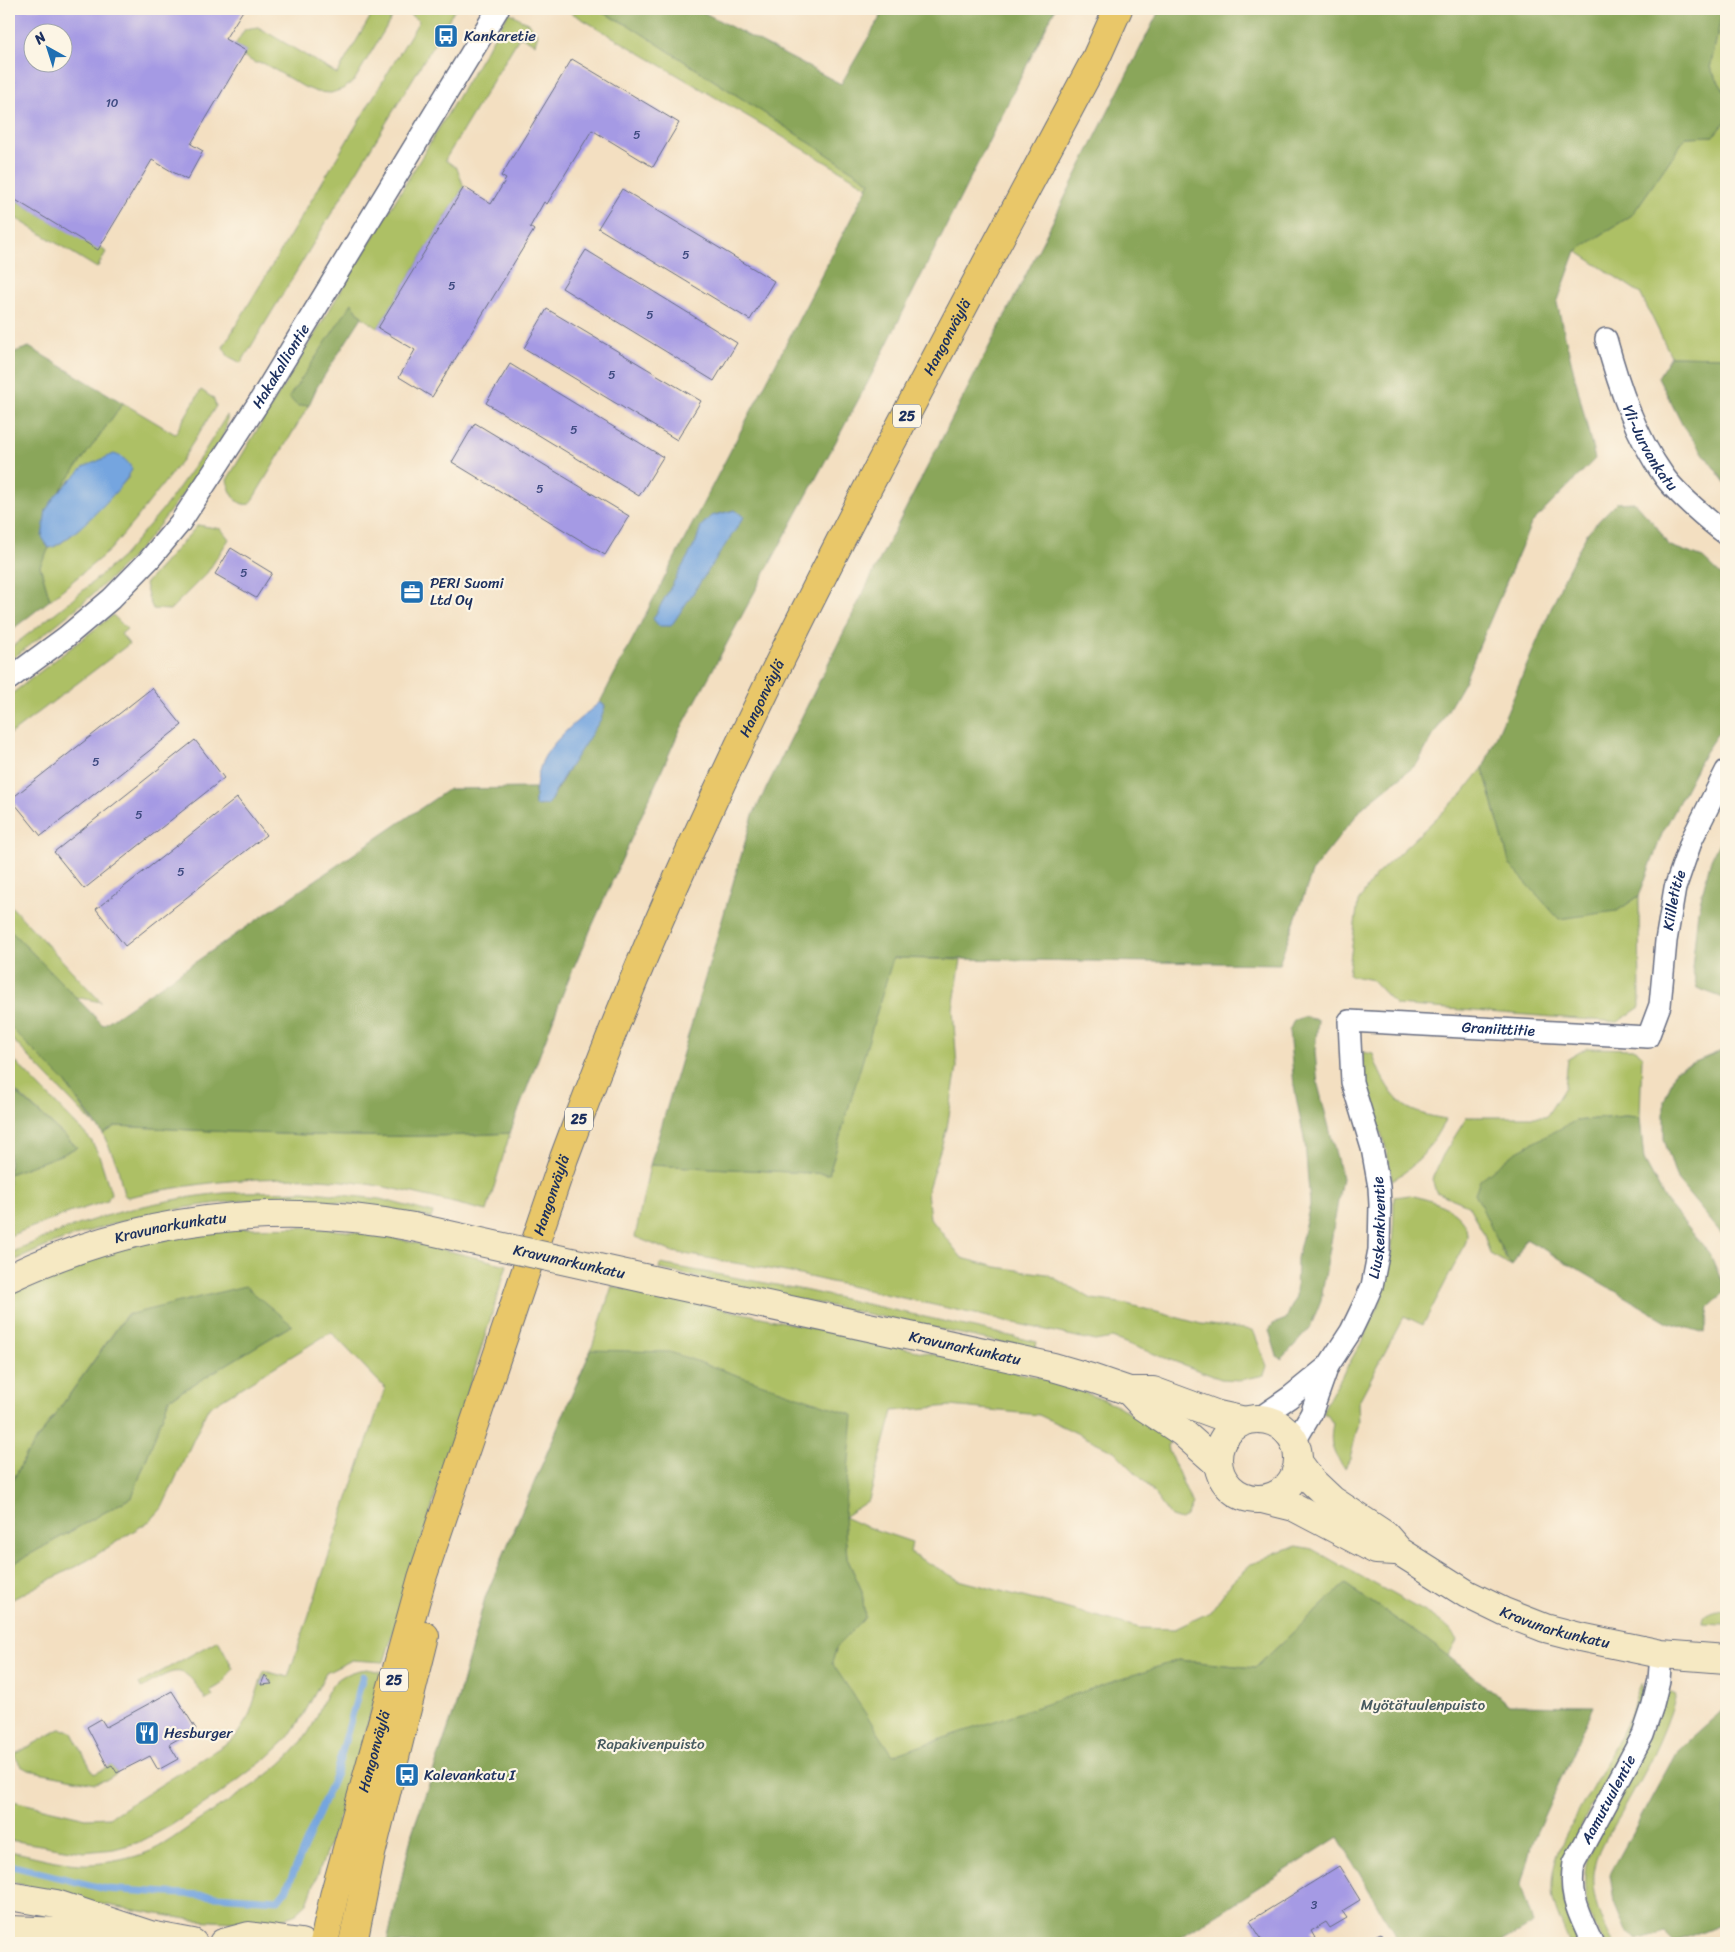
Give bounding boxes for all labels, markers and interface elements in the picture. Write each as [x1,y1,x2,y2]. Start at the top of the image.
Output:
north arrow [22,22,72,72]
bus stop icon: Kankaretie [433,23,459,49]
place label: Kankaretie [464,23,536,49]
text: N [28,25,52,52]
house number: 10 [106,92,119,114]
house number: 5 [633,124,641,146]
house number: 5 [682,244,690,266]
house number: 5 [448,275,456,297]
street label: Hangonväylä [916,294,978,380]
house number: 5 [646,304,654,326]
street label: Hakakalliontie [245,318,317,414]
house number: 5 [608,364,616,386]
street label: Yli-Jurvankatu [1615,401,1684,497]
road number: 25 [893,404,921,428]
house number: 5 [570,419,578,441]
house number: 5 [536,478,544,500]
house number: 5 [240,562,248,584]
place label: PERI Suomi Ltd Oy [430,570,504,613]
office icon: PERI Suomi Ltd Oy [399,579,425,605]
street label: Hangonväylä [732,654,792,742]
house number: 5 [92,751,100,773]
house number: 5 [135,804,143,826]
house number: 5 [177,861,185,883]
street label: Kiilletitie [1655,866,1693,932]
street label: Graniittitie [1461,1014,1536,1044]
road number: 25 [565,1108,593,1130]
street label: Hangonväylä [526,1151,577,1239]
street label: Liuskenkiventie [1361,1174,1393,1281]
street label: Kravunarkunkatu [111,1205,228,1251]
street label: Kravunarkunkatu [511,1237,628,1287]
street label: Kravunarkunkatu [907,1323,1023,1373]
street label: Kravunarkunkatu [1496,1599,1612,1656]
road number: 25 [380,1668,408,1692]
park label: Myötätuulenpuisto [1361,1692,1486,1718]
street label: Hangonväylä [350,1707,398,1795]
restaurant icon: Hesburger [134,1720,160,1746]
place label: Hesburger [164,1720,233,1746]
park label: Rapakivenpuisto [597,1731,705,1757]
street label: Aamutuulentie [1573,1750,1643,1850]
bus stop icon: Kalevankatu I [394,1762,420,1788]
place label: Kalevankatu I [424,1762,516,1788]
house number: 3 [1311,1894,1318,1916]

